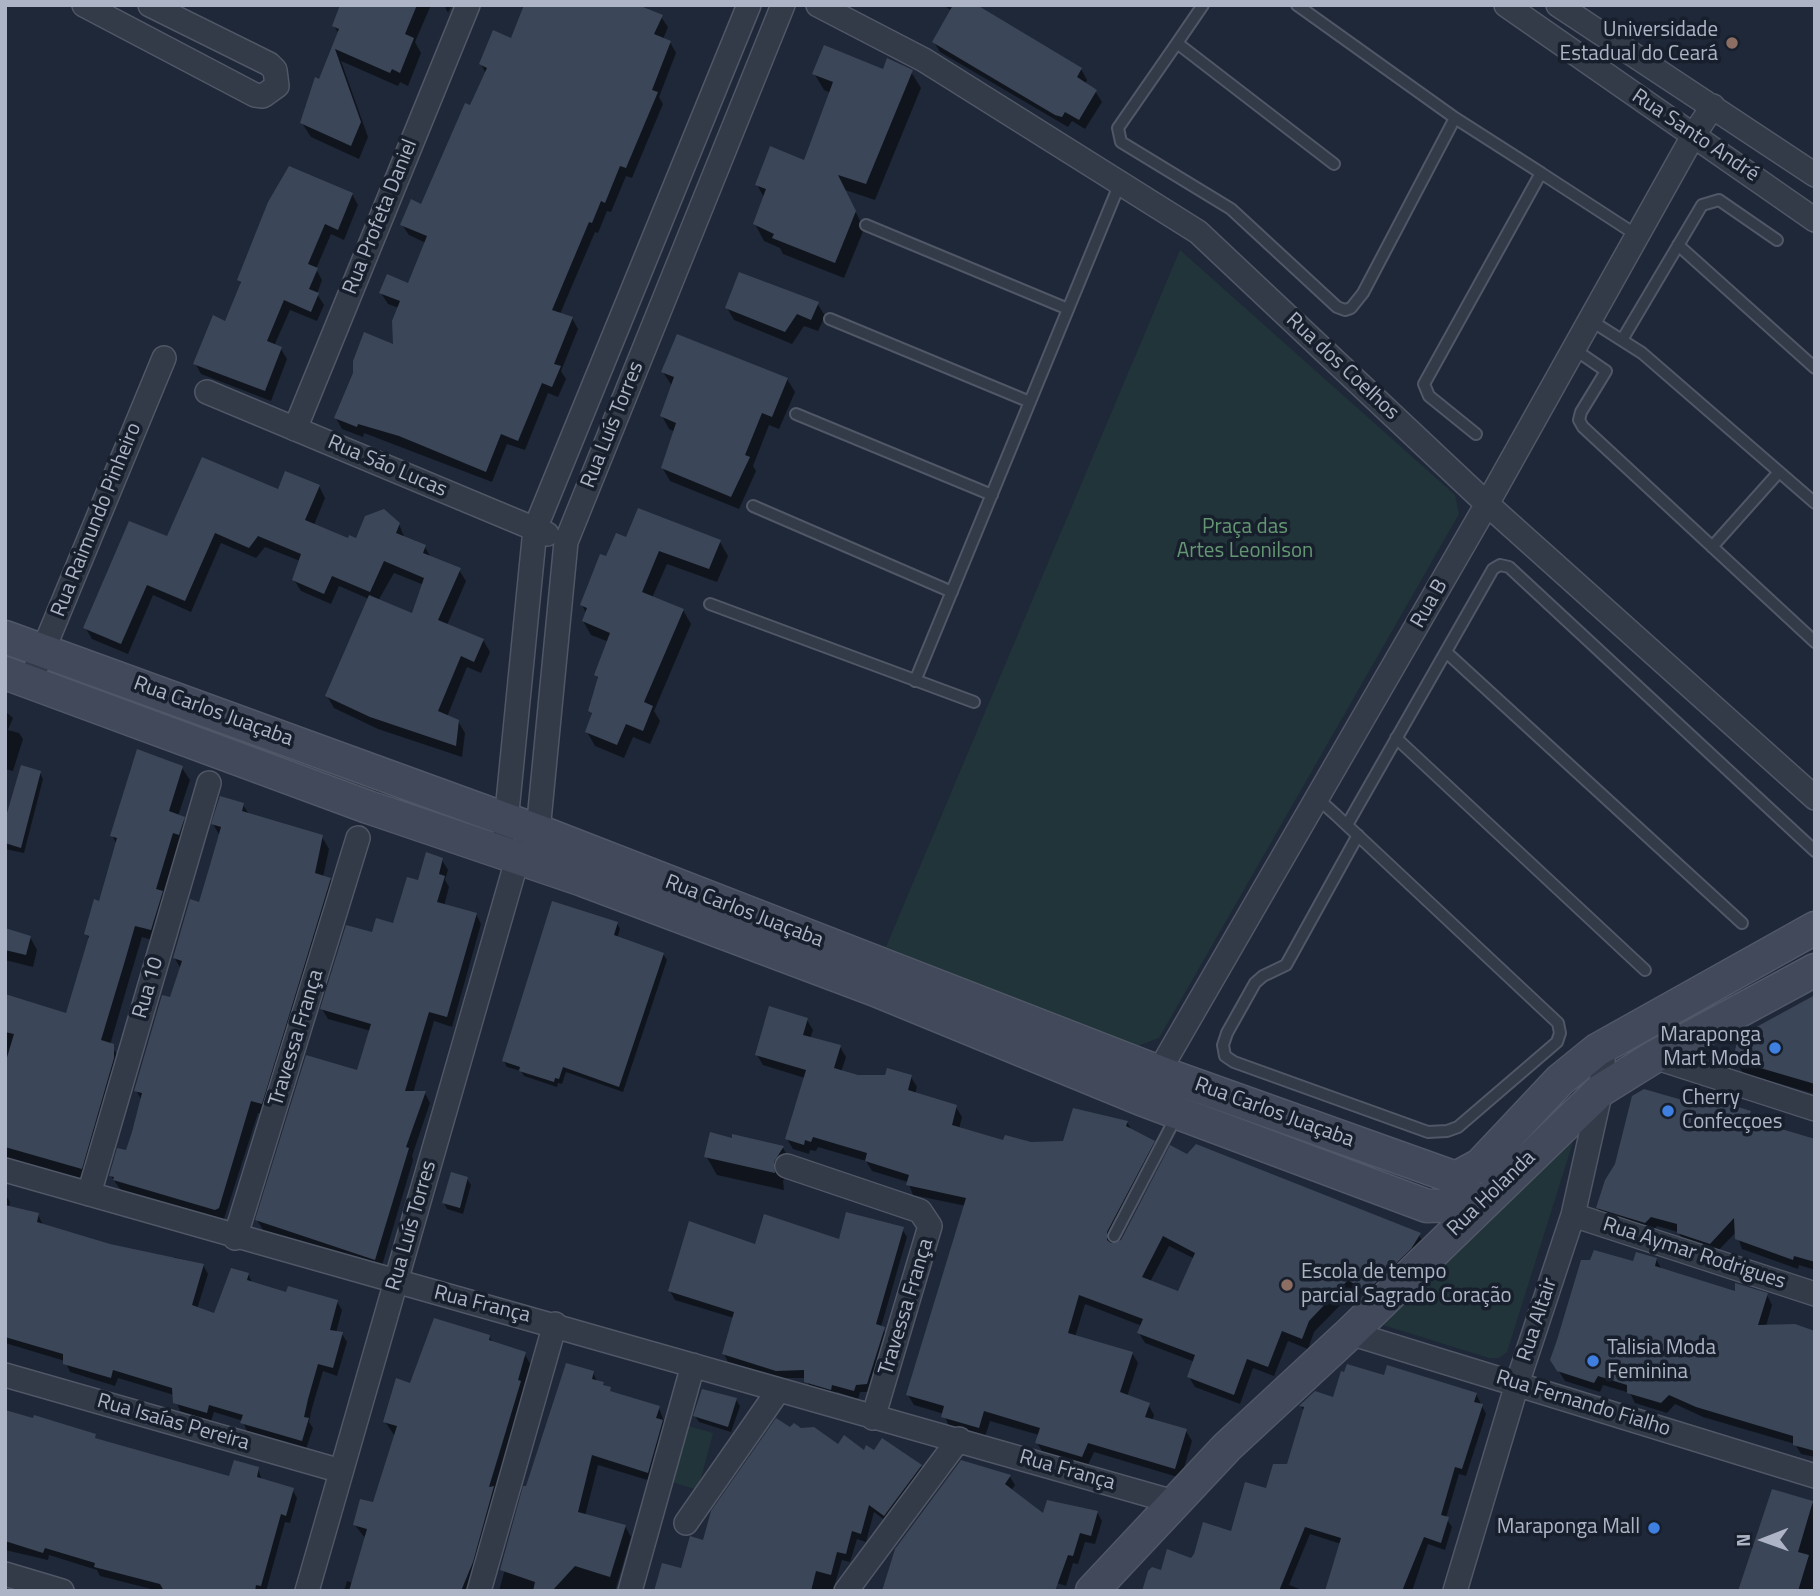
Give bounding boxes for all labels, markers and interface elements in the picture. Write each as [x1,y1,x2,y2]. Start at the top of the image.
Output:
place label: Universidade Estadual do Ceará [1560,18,1718,68]
marker: Universidade Estadual do Ceará [1724,35,1740,51]
street label: Rua Santo André [1627,84,1763,188]
street label: Rua Profeta Daniel [338,136,424,298]
street label: Rua dos Coelhos [1280,308,1404,426]
street label: Rua Luís Torres [576,358,650,492]
street label: Rua Raimundo Pinheiro [47,419,147,621]
street label: Rua Sáo Lucas [323,431,451,503]
park label: Praça das Artes Leonilson [1177,515,1313,565]
street label: Rua B [1406,575,1454,633]
street label: Rua Carlos Juaçaba [130,671,296,753]
street label: Rua Carlos Juaçaba [661,870,827,954]
street label: Rua 10 [128,954,170,1022]
street label: Travessa França [264,967,330,1109]
place label: Maraponga Mart Moda [1660,1023,1761,1073]
marker: Maraponga Mart Moda [1767,1040,1783,1056]
street label: Rua Carlos Juaçaba [1191,1072,1357,1154]
place label: Cherry Confecçoes [1682,1086,1782,1136]
marker: Cherry Confecçoes [1660,1103,1676,1119]
street label: Rua Holanda [1443,1146,1541,1242]
street label: Rua Luís Torres [381,1158,443,1294]
street label: Rua Aymar Rodrigues [1600,1213,1788,1295]
street label: Travessa França [874,1236,940,1378]
place label: Escola de tempo parcial Sagrado Coração [1301,1260,1512,1310]
street label: Rua Altair [1513,1275,1563,1365]
marker: Escola de tempo parcial Sagrado Coração [1279,1277,1295,1293]
street label: Rua França [431,1281,533,1329]
place label: Talisia Moda Feminina [1607,1336,1716,1386]
marker: Talisia Moda Feminina [1585,1353,1601,1369]
street label: Rua Fernando Fialho [1493,1365,1673,1443]
street label: Rua Isaías Pereira [94,1389,252,1457]
street label: Rua França [1016,1445,1118,1497]
north arrow [1729,1505,1799,1575]
place label: Maraponga Mall [1497,1515,1640,1541]
marker: Maraponga Mall [1646,1520,1662,1536]
text: N [1728,1534,1757,1547]

